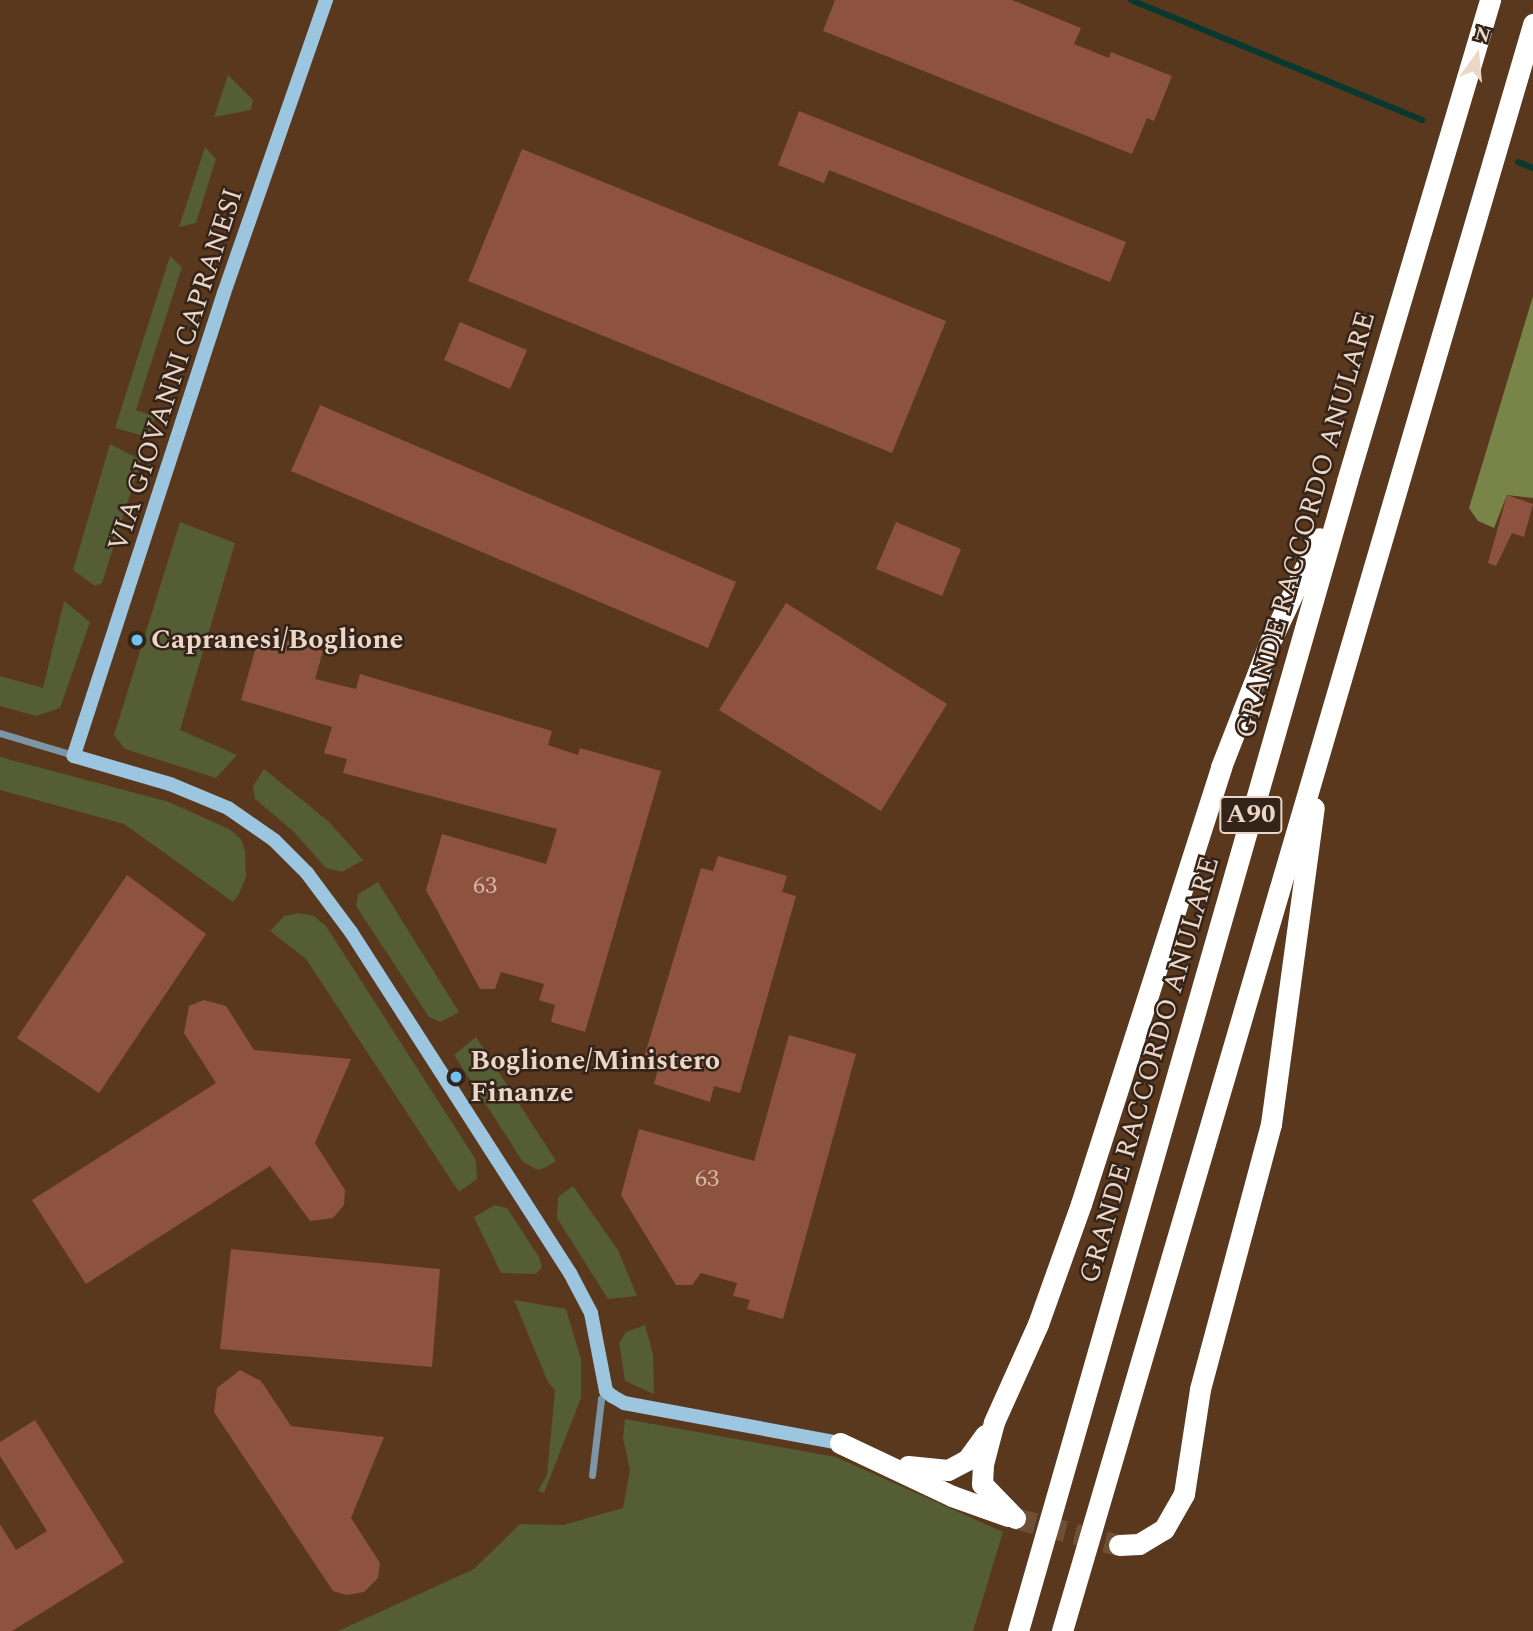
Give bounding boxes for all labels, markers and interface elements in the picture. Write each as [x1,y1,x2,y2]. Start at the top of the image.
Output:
text: N [1471,19,1494,51]
north arrow [1442,21,1512,91]
street label: VIA GIOVANNI CAPRANESI [101,184,251,556]
street label: GRANDE RACCORDO ANULARE [1229,308,1383,742]
place label: Capranesi/Boglione [151,623,403,657]
marker: Capranesi/Boglione [129,632,145,648]
road number: A90 [1218,792,1284,838]
street label: GRANDE RACCORDO ANULARE [1073,853,1227,1287]
house number: 63 [473,873,497,901]
place label: Boglione/Ministero Finanze [470,1044,720,1110]
marker: Boglione/Ministero Finanze [448,1069,464,1085]
house number: 63 [695,1166,719,1194]

